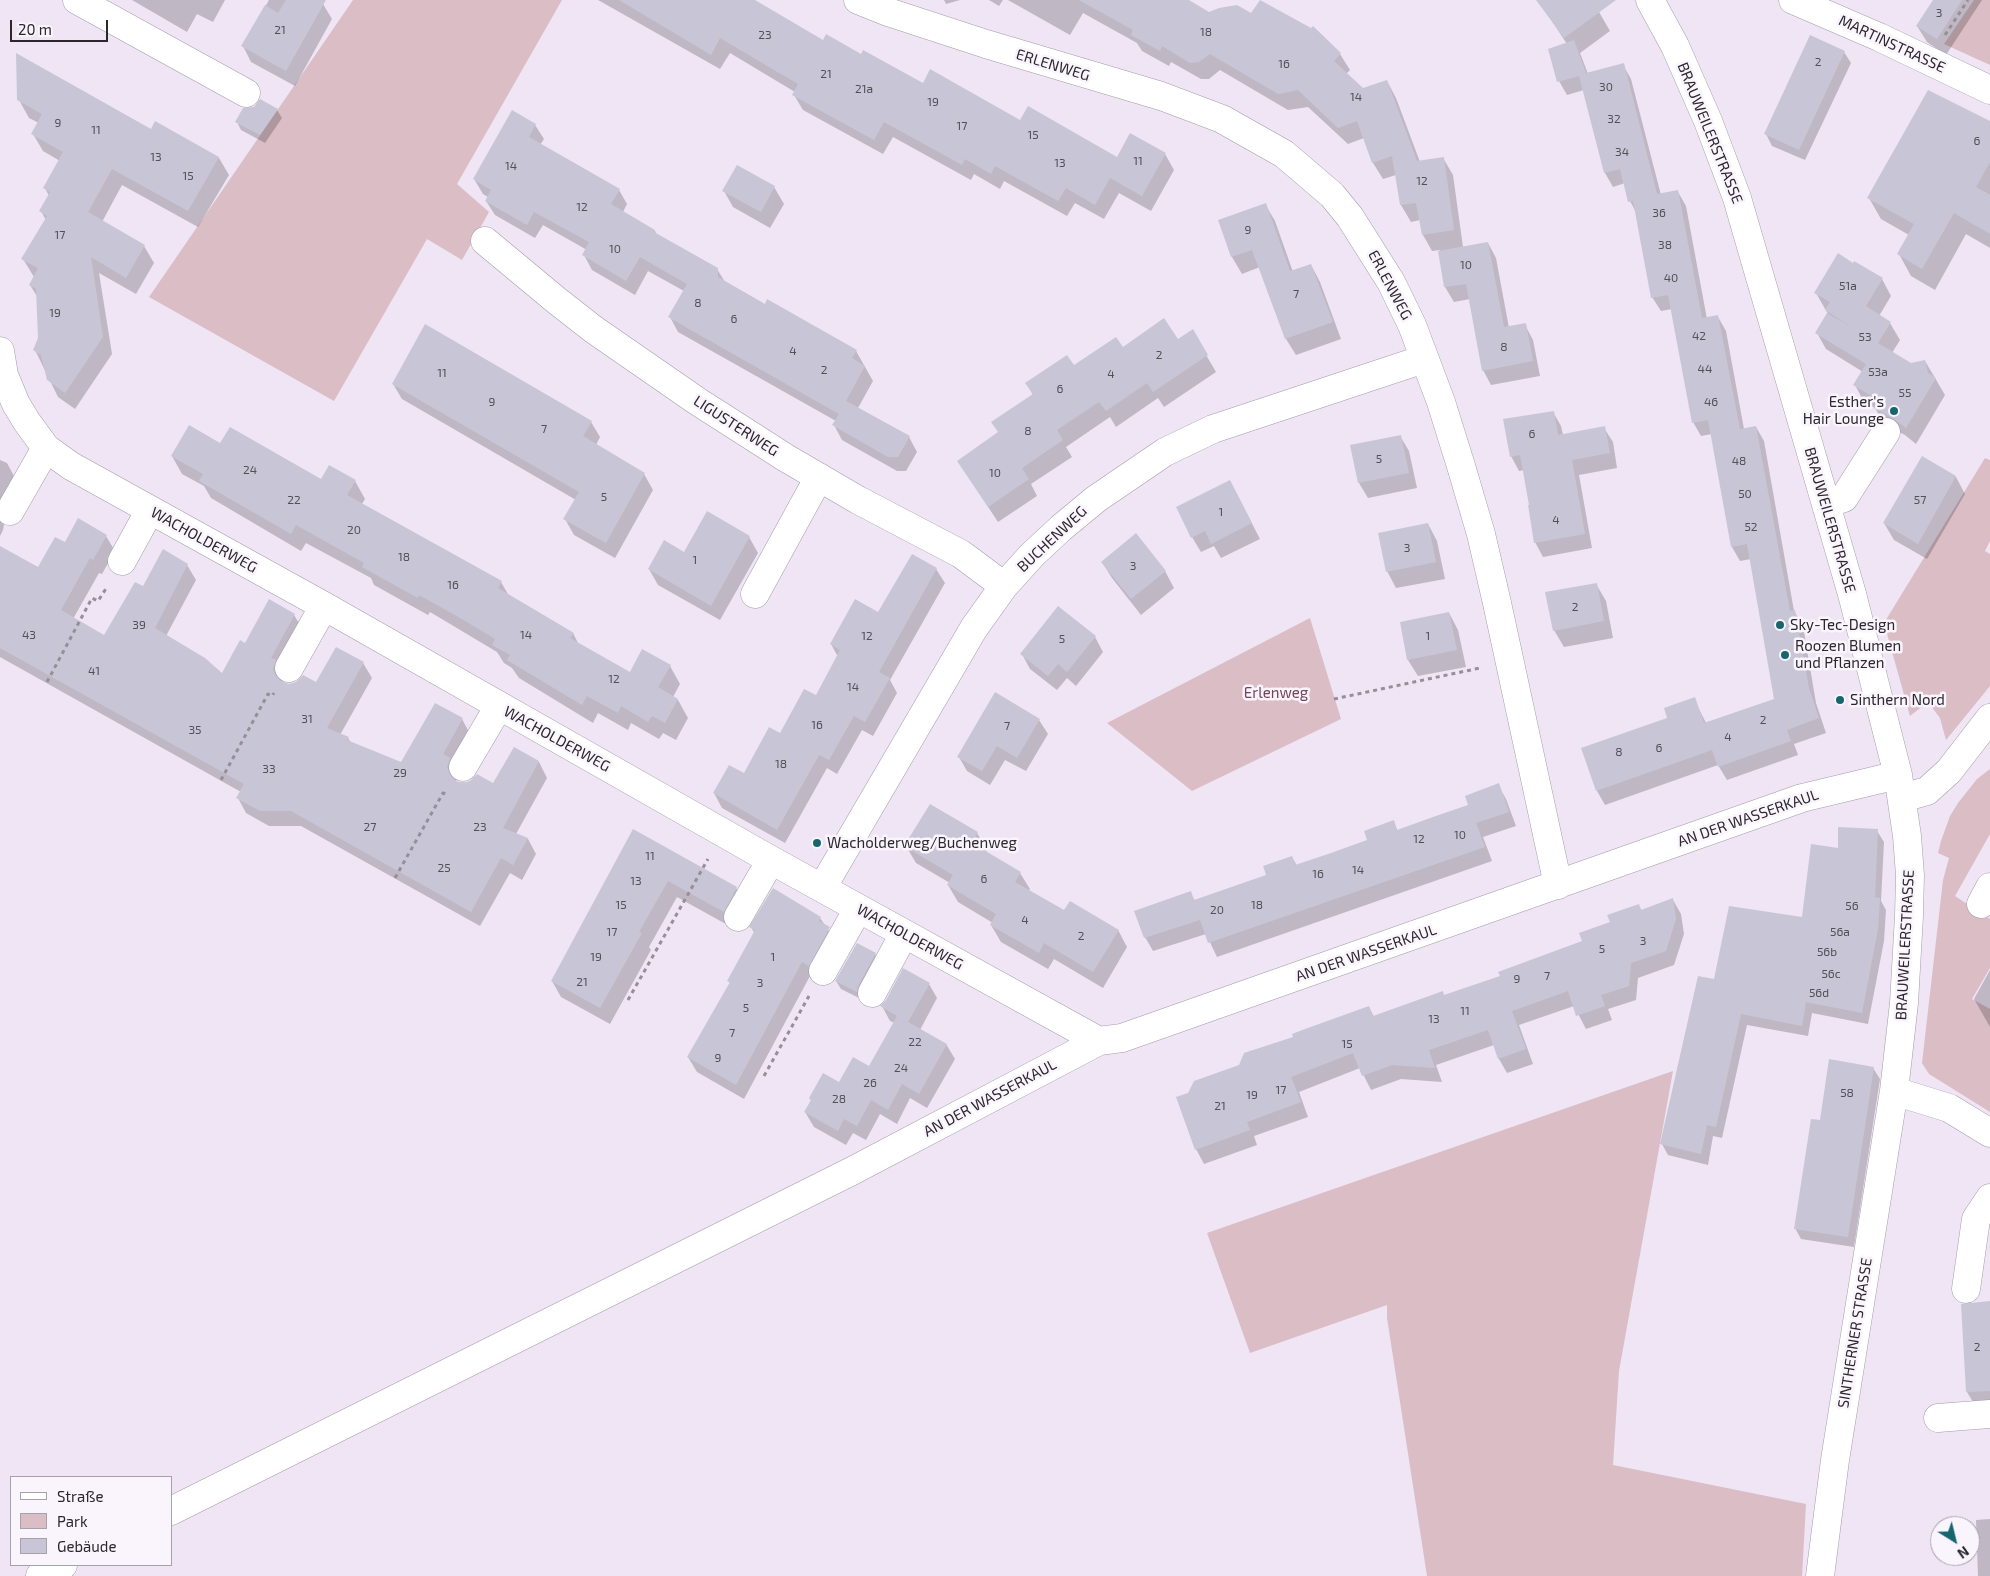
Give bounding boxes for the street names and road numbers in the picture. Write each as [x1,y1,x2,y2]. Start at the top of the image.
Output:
street label: MARTINSTRASSE [1836,11,1948,77]
street label: ERLENWEG [1014,45,1092,85]
street label: BRAUWEILERSTRASSE [1673,60,1747,206]
street label: ERLENWEG [1364,247,1416,323]
street label: LIGUSTERWEG [690,392,782,460]
street label: BRAUWEILERSTRASSE [1801,445,1859,595]
street label: BUCHENWEG [1013,502,1091,576]
street label: WACHOLDERWEG [148,503,260,577]
street label: WACHOLDERWEG [501,702,613,776]
street label: AN DER WASSERKAUL [1675,785,1821,851]
street label: BRAUWEILERSTRASSE [1892,869,1918,1021]
street label: WACHOLDERWEG [854,900,966,974]
street label: AN DER WASSERKAUL [1293,920,1439,986]
street label: AN DER WASSERKAUL [921,1055,1059,1141]
street label: SINTHERNER STRASSE [1834,1257,1876,1409]

